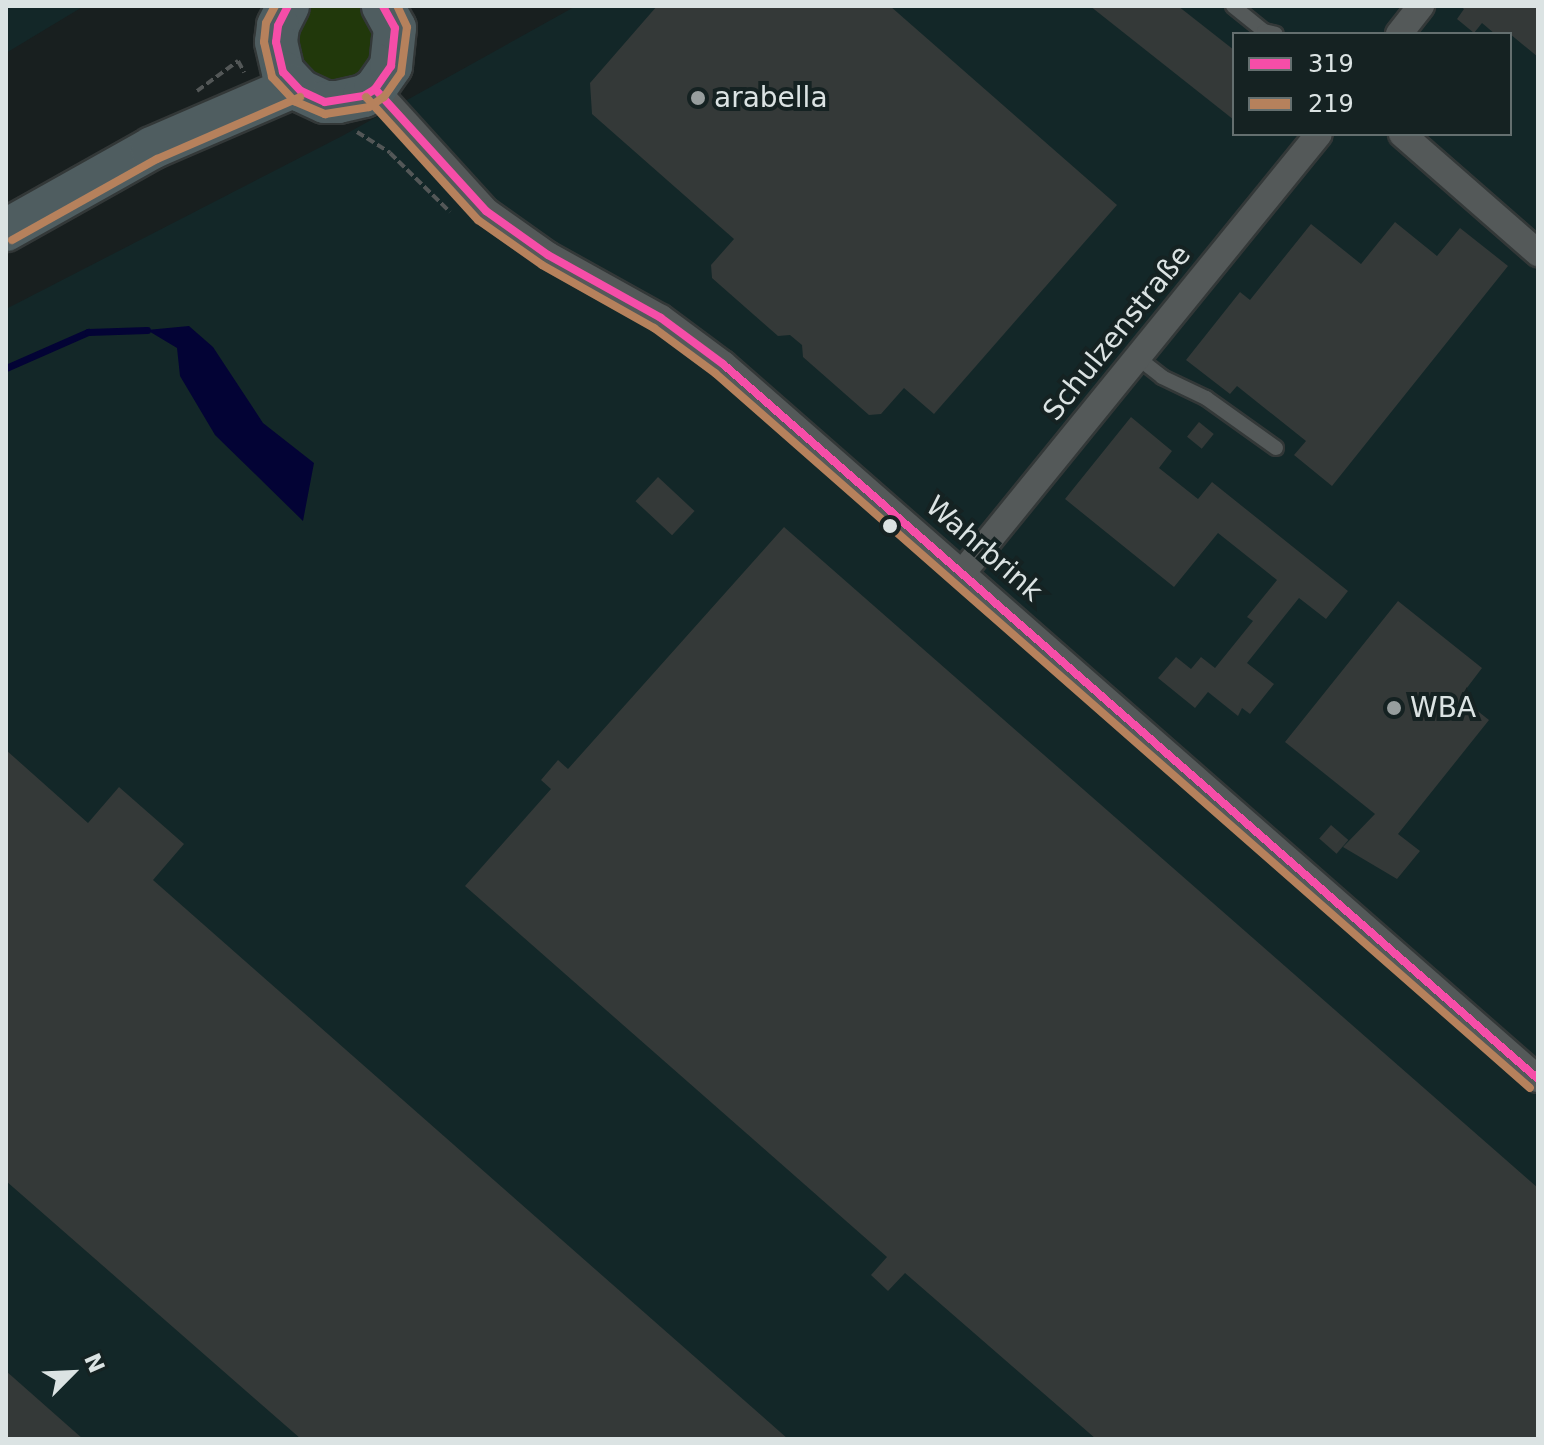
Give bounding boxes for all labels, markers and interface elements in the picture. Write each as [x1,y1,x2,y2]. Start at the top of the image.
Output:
legend [1232,32,1512,136]
text: 319 [1308,50,1354,78]
place label: arabella [714,81,828,115]
marker: arabella [689,89,707,107]
text: 219 [1308,90,1354,118]
street label: Schulzenstraße [1036,239,1198,427]
street label: Wahrbrink [919,489,1049,609]
unlabelled marker [882,518,898,534]
place label: WBA [1410,691,1476,725]
marker: WBA [1385,699,1403,717]
north arrow [32,1333,112,1413]
text: N [79,1350,110,1377]

